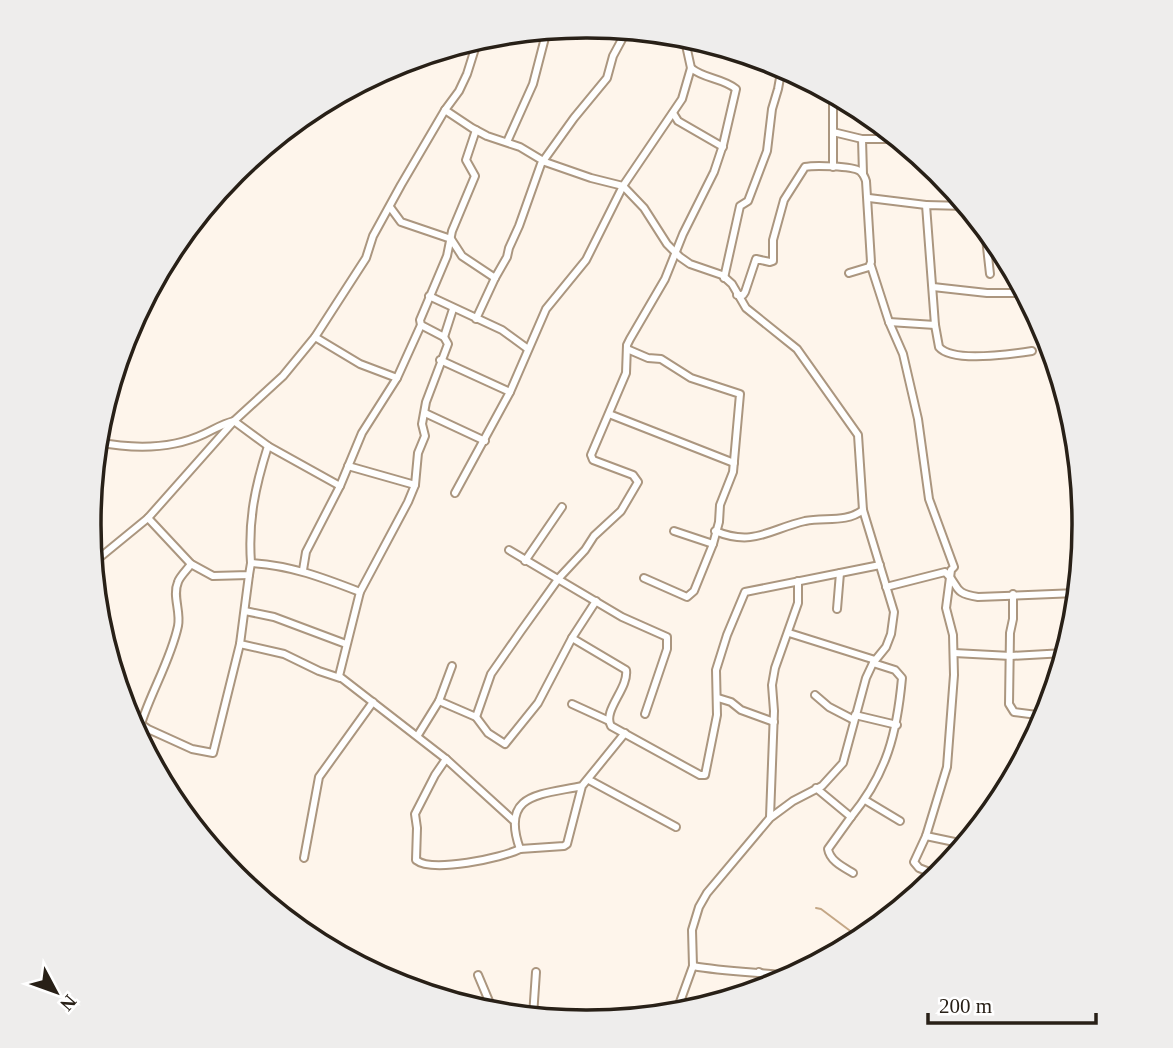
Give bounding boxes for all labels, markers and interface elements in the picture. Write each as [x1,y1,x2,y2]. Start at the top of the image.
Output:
north arrow [21,957,91,1027]
scale bar [928,982,1096,1026]
text: N [56,991,81,1015]
text: 200 m [939,994,992,1018]

